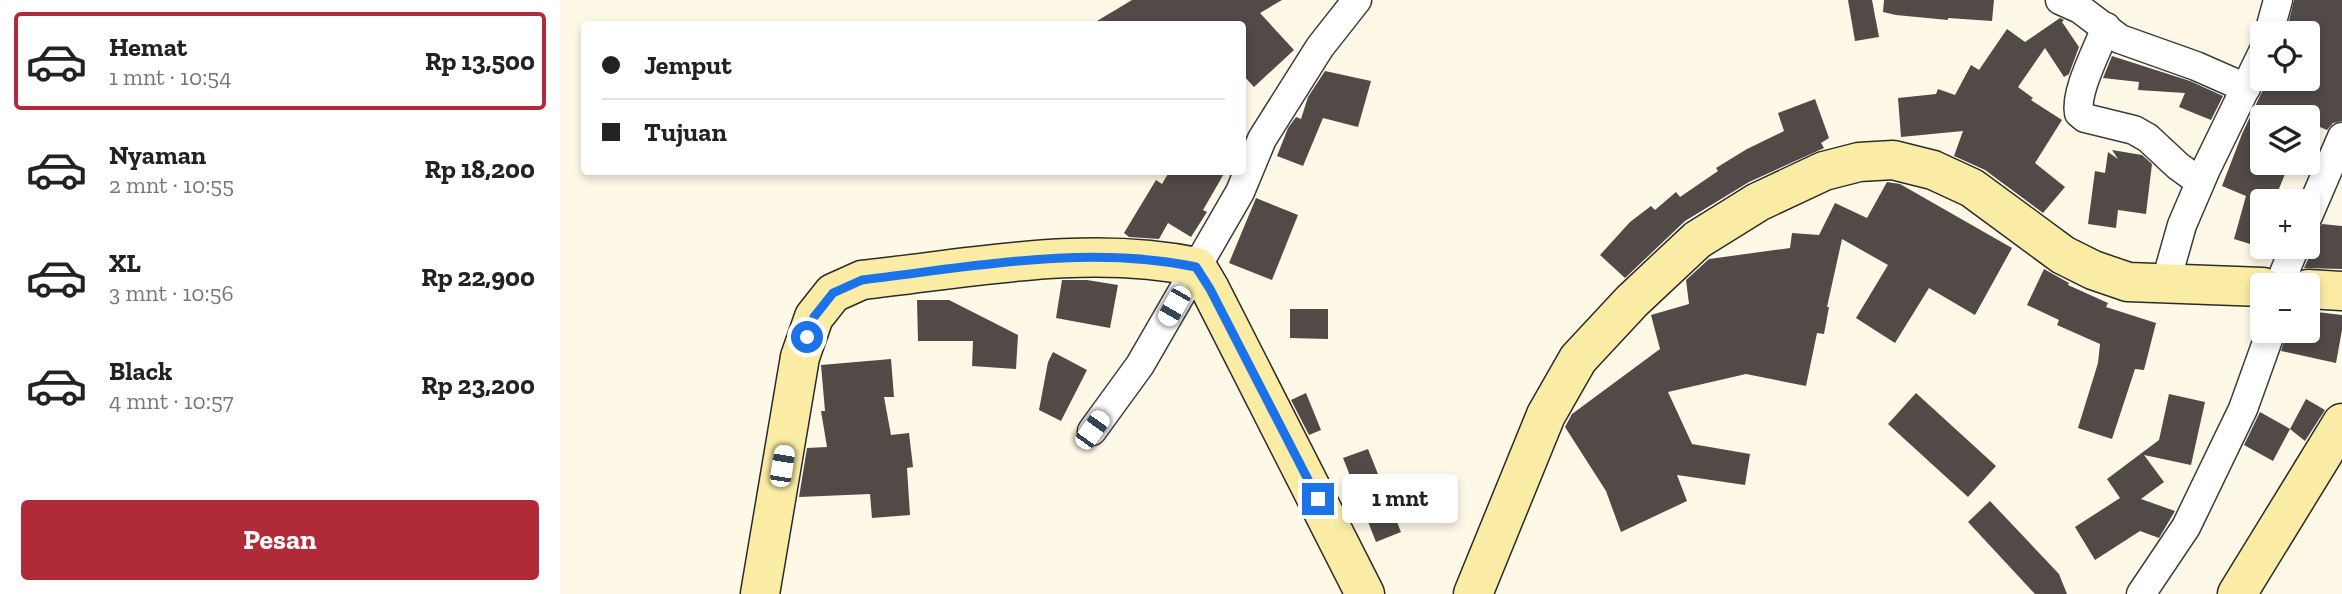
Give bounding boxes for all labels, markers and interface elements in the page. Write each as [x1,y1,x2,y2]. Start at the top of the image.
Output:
map controls [2250,21,2320,343]
button: locate [2250,21,2320,91]
icon: car [25,30,88,93]
text: Hemat [109,31,187,63]
text: Rp 13,500 [425,45,535,77]
text: Jemput [644,49,732,81]
text: 1 mnt · 10:54 [109,63,232,91]
button: layers [2250,105,2320,175]
text: Tujuan [644,116,727,148]
icon: car [25,138,88,201]
text: Nyaman [109,139,206,171]
text: Rp 18,200 [424,153,535,185]
text: 2 mnt · 10:55 [109,171,234,199]
button: + [2250,189,2320,259]
icon: car [25,246,88,309]
text: XL [109,247,141,279]
text: Rp 22,900 [421,261,535,293]
button: − [2250,273,2320,343]
text: 3 mnt · 10:56 [109,279,234,307]
car [1155,283,1194,329]
route start [791,321,823,353]
icon: car [25,354,88,417]
text: Black [109,355,172,387]
text: Rp 23,200 [421,369,535,401]
text: 4 mnt · 10:57 [109,387,234,415]
car [1072,407,1113,453]
car [769,444,796,488]
callout: 1 mnt [1342,475,1458,524]
route end [1302,483,1334,515]
text: 1 mnt [1372,484,1428,512]
button: Pesan [21,500,539,580]

